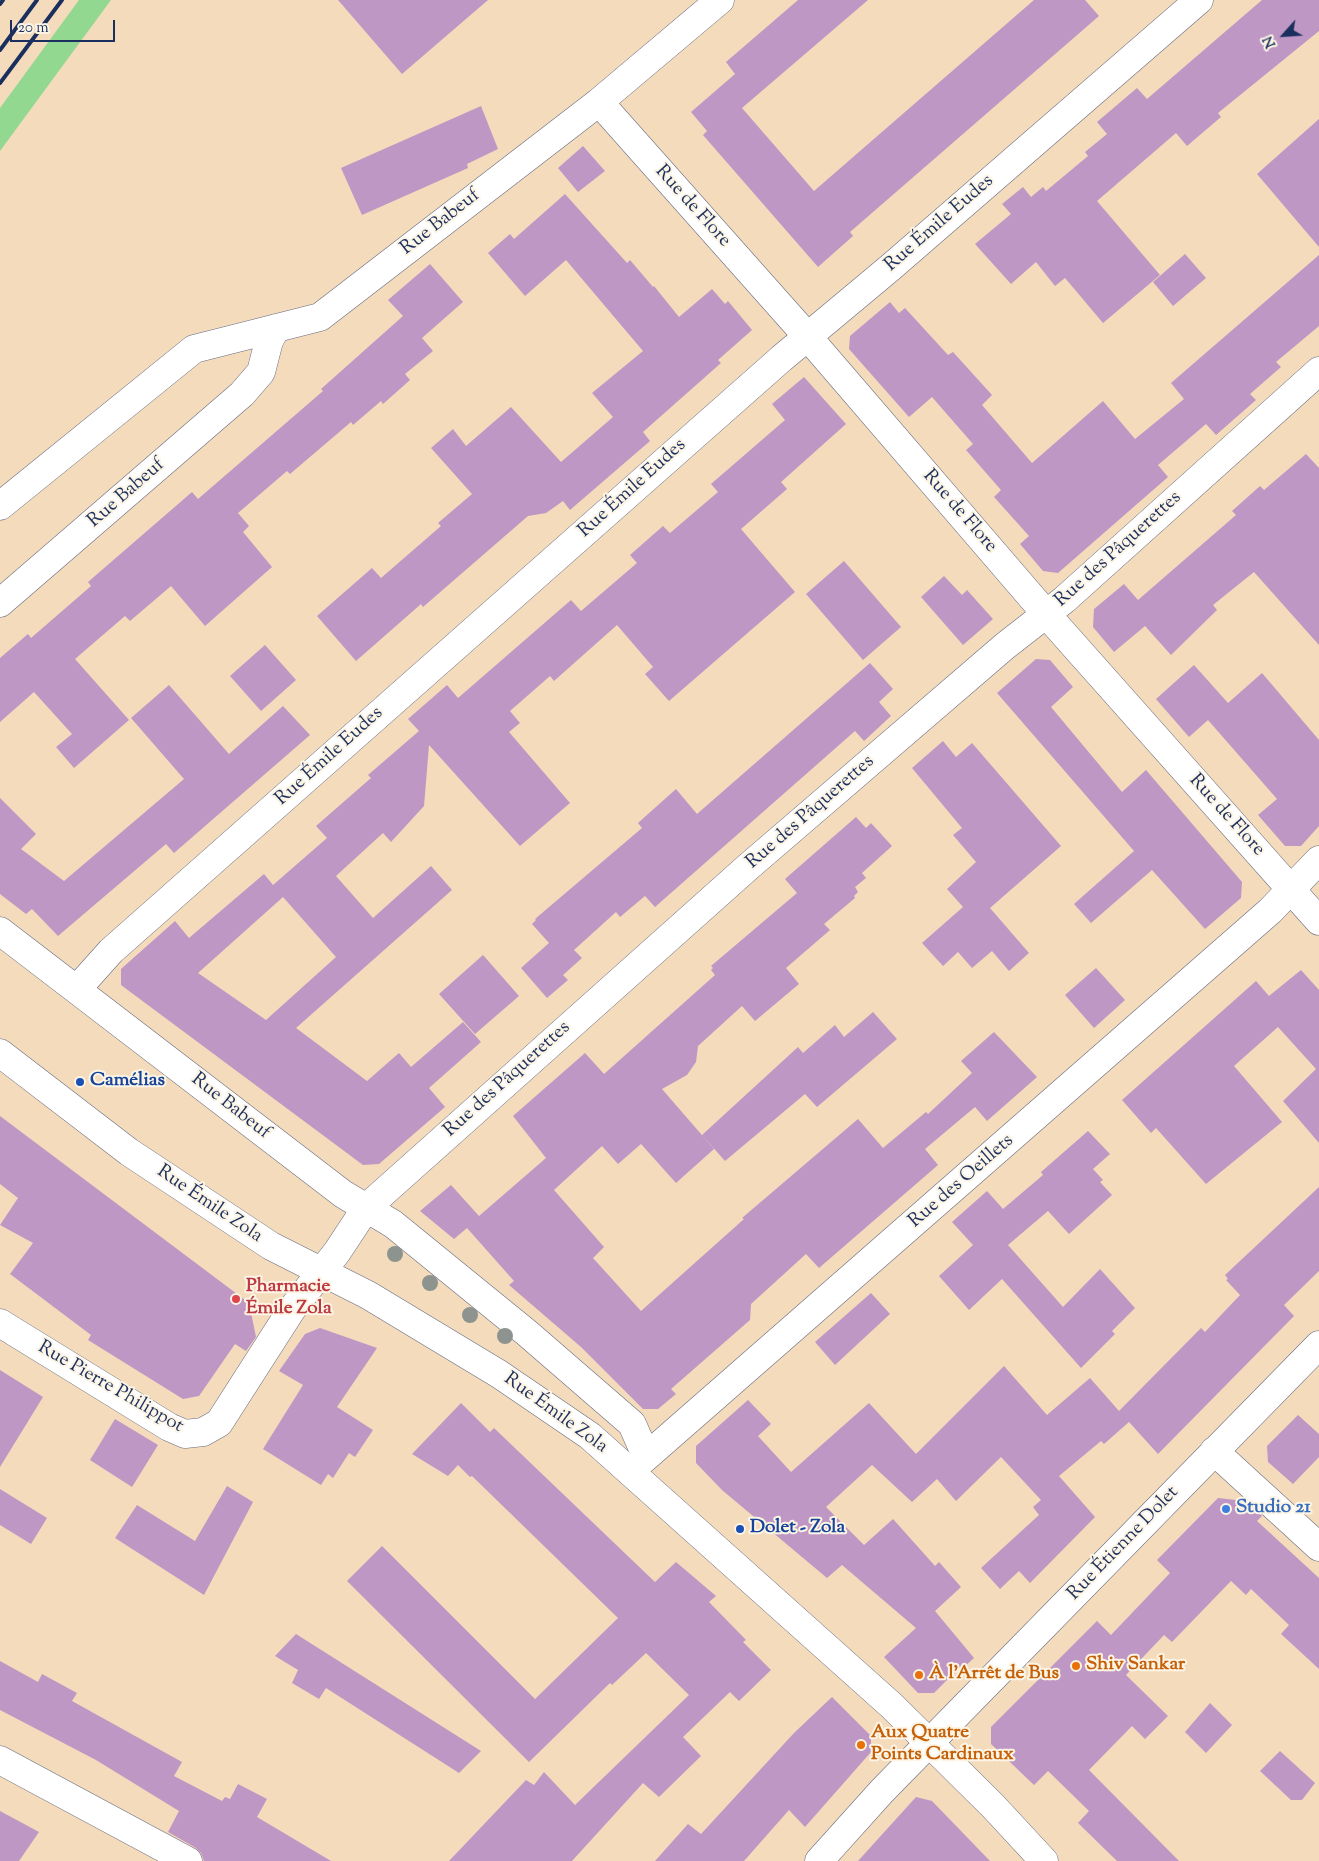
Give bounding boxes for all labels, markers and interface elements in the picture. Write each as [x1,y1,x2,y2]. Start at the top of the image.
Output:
scale bar [12,10,118,42]
north arrow [1259,10,1309,60]
text: 20 m [18,18,49,39]
text: N [1259,32,1282,51]
street label: Rue de Flore [649,161,735,253]
street label: Rue Émile Eudes [881,171,999,277]
street label: Rue Babeuf [397,185,485,261]
street label: Rue Émile Eudes [575,435,691,543]
street label: Rue Babeuf [84,454,170,534]
street label: Rue de Flore [917,466,1001,558]
street label: Rue des Pâquerettes [1051,487,1187,613]
street label: Rue Émile Eudes [272,703,388,811]
street label: Rue des Pâquerettes [742,751,880,875]
street label: Rue de Flore [1183,770,1269,862]
street label: Rue des Pâquerettes [440,1017,576,1143]
street label: Rue Babeuf [186,1069,274,1145]
place label: Camélias [90,1071,165,1093]
marker: Camélias [74,1076,86,1088]
street label: Rue des Oeillets [905,1130,1019,1234]
street label: Rue Émile Zola [152,1161,266,1249]
place label: Pharmacie Émile Zola [246,1277,332,1321]
marker: Pharmacie Émile Zola [230,1293,242,1305]
street label: Rue Pierre Philippot [33,1337,187,1439]
street label: Rue Émile Zola [499,1369,611,1459]
street label: Rue Étienne Dolet [1064,1482,1184,1606]
place label: Studio 21 [1236,1498,1311,1520]
marker: Studio 21 [1220,1503,1232,1515]
place label: Dolet - Zola [750,1518,845,1540]
marker: Dolet - Zola [734,1523,746,1535]
place label: Shiv Sankar [1086,1655,1185,1677]
marker: Shiv Sankar [1070,1660,1082,1672]
place label: À l'Arrêt de Bus [929,1664,1059,1686]
marker: À l'Arrêt de Bus [913,1669,925,1681]
place label: Aux Quatre Points Cardinaux [871,1723,1014,1767]
marker: Aux Quatre Points Cardinaux [855,1739,867,1751]

